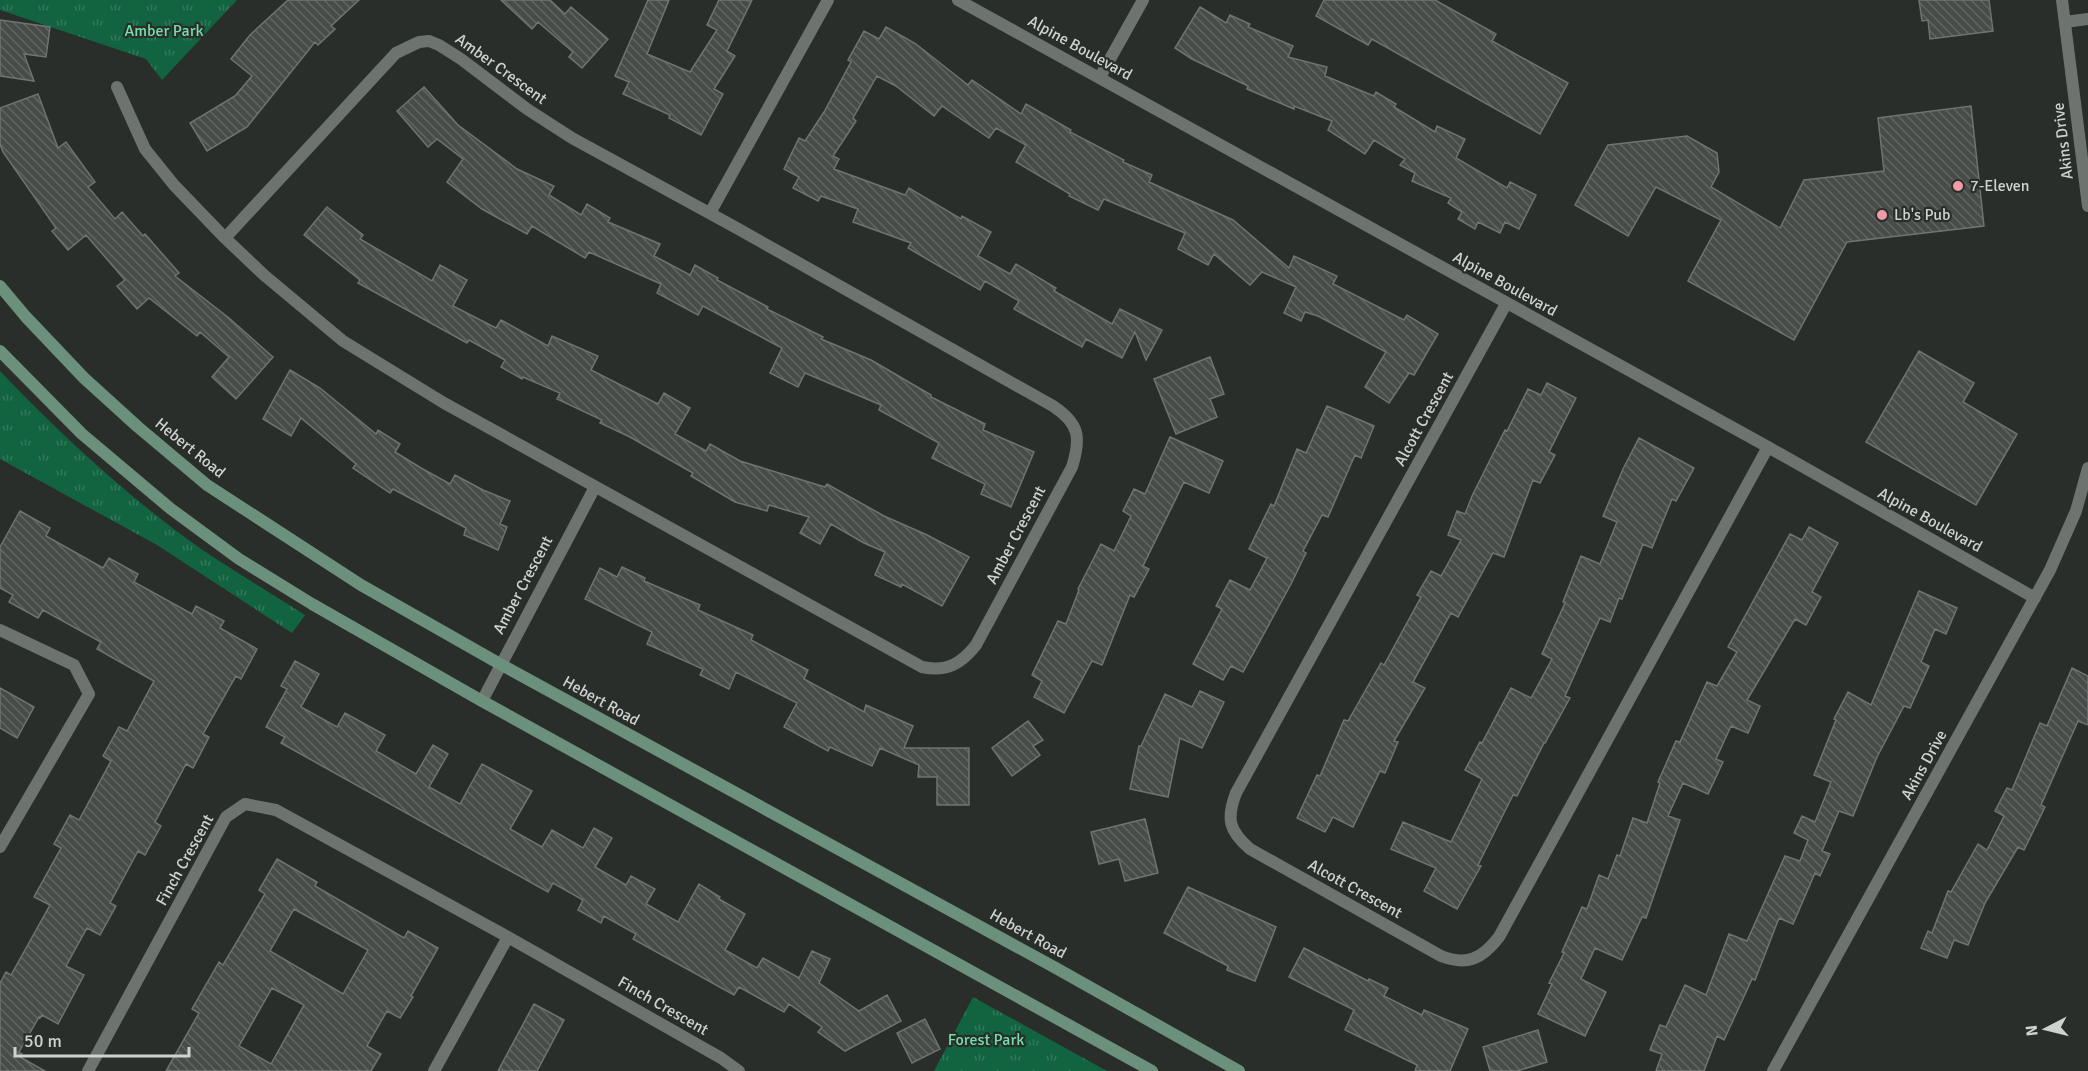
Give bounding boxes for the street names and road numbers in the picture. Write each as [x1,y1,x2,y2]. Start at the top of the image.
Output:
street label: Alpine Boulevard [1024,11,1136,85]
street label: Amber Crescent [451,29,551,109]
street label: Akins Drive [2048,102,2078,180]
street label: Alpine Boulevard [1449,247,1561,321]
street label: Alcott Crescent [1390,368,1458,470]
street label: Hebert Road [151,414,229,482]
street label: Amber Crescent [982,482,1050,588]
street label: Alpine Boulevard [1874,483,1986,557]
street label: Amber Crescent [489,532,557,638]
street label: Hebert Road [559,672,643,730]
street label: Akins Drive [1897,726,1951,804]
street label: Finch Crescent [152,811,218,909]
street label: Alcott Crescent [1304,855,1406,923]
street label: Hebert Road [986,905,1070,963]
street label: Finch Crescent [614,972,712,1040]

